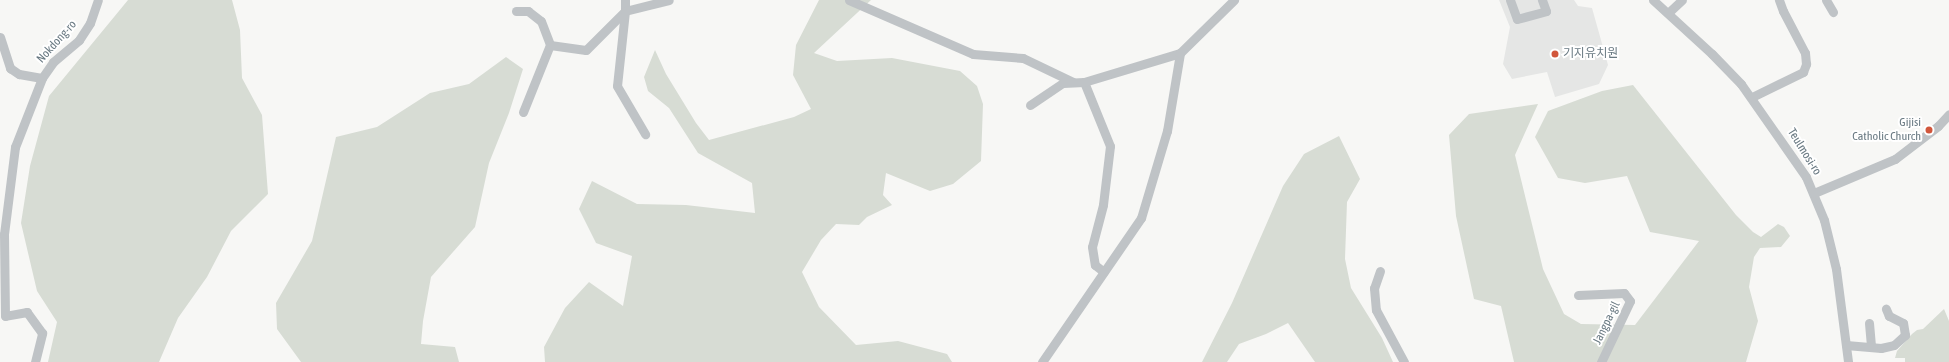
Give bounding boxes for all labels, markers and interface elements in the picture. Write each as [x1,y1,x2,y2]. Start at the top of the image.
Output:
street label: Nokdong-ro [34,18,80,66]
place label: 기지유치원 [1563,47,1618,61]
marker: 기지유치원 [1550,49,1560,59]
place label: Gijisi Catholic Church [1852,116,1921,144]
marker: Gijisi Catholic Church [1924,125,1934,135]
street label: Teulmosi-ro [1784,126,1824,178]
street label: Jangpa-gil [1590,299,1624,347]

